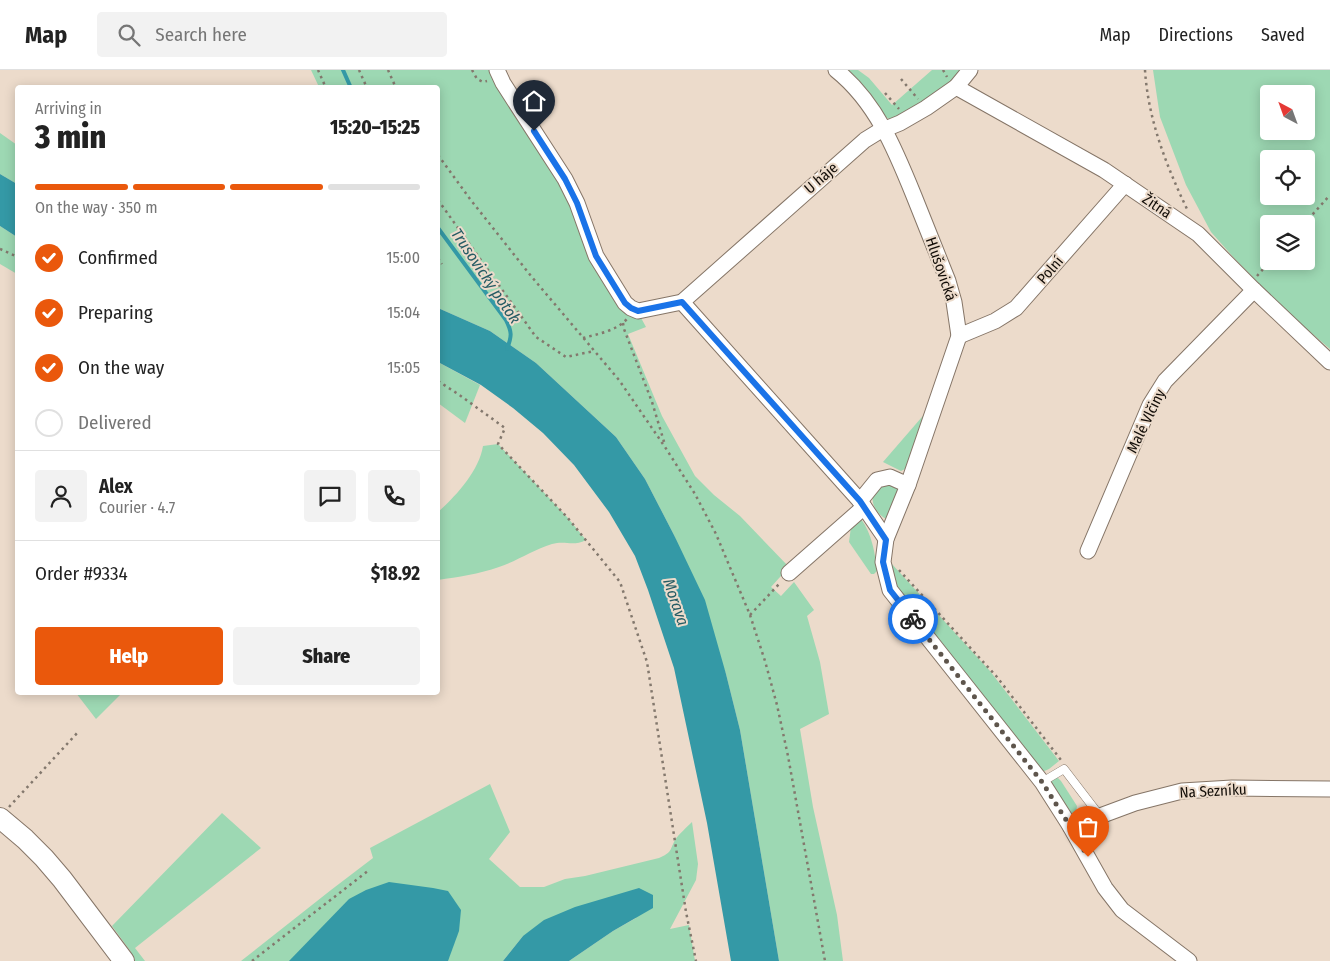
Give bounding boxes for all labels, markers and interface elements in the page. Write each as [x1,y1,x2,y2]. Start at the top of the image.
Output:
search box [97,12,447,57]
text: Map [25,21,67,49]
icon: search [115,21,143,49]
text: Search here [155,23,247,46]
text: Map [1099,24,1131,46]
text: Directions [1159,24,1233,46]
text: Saved [1261,24,1305,46]
pin [513,80,555,131]
north arrow [1260,85,1315,140]
map controls [1260,85,1315,270]
icon: home [520,87,548,115]
text: Arriving in [35,99,102,118]
text: 15:20–15:25 [330,116,420,139]
text: 3 min [35,118,106,156]
button: locate [1260,150,1315,205]
street label: U háje [801,159,841,197]
street label: Žitná [1139,190,1175,222]
text: On the way · 350 m [35,198,157,217]
button: layers [1260,215,1315,270]
water label: Trusovický potok [447,225,525,327]
street label: Hlušovická [922,235,960,303]
icon: check [35,244,63,272]
text: Confirmed [78,246,158,269]
text: 15:00 [386,248,420,267]
street label: Polní [1033,252,1067,288]
icon: check [35,299,63,327]
text: Preparing [78,301,153,324]
text: 15:04 [387,303,420,322]
icon: check [35,354,63,382]
text: On the way [78,356,164,379]
text: 15:05 [387,358,420,377]
street label: Malé Vlčiny [1123,386,1169,456]
text: Delivered [78,411,152,434]
button: person [35,470,87,522]
button: chat [304,470,356,522]
button: phone [368,470,420,522]
text: Alex [99,475,133,498]
text: Courier · 4.7 [99,498,175,517]
text: Order #9334 [35,562,128,585]
text: $18.92 [371,562,420,585]
water label: Morava [659,576,693,628]
courier [888,594,938,644]
icon: bike [899,605,927,633]
button: Help [35,627,223,685]
button: Share [233,627,420,685]
street label: Na Sezníku [1179,780,1247,802]
pin [1067,806,1109,857]
icon: bag [1074,813,1102,841]

